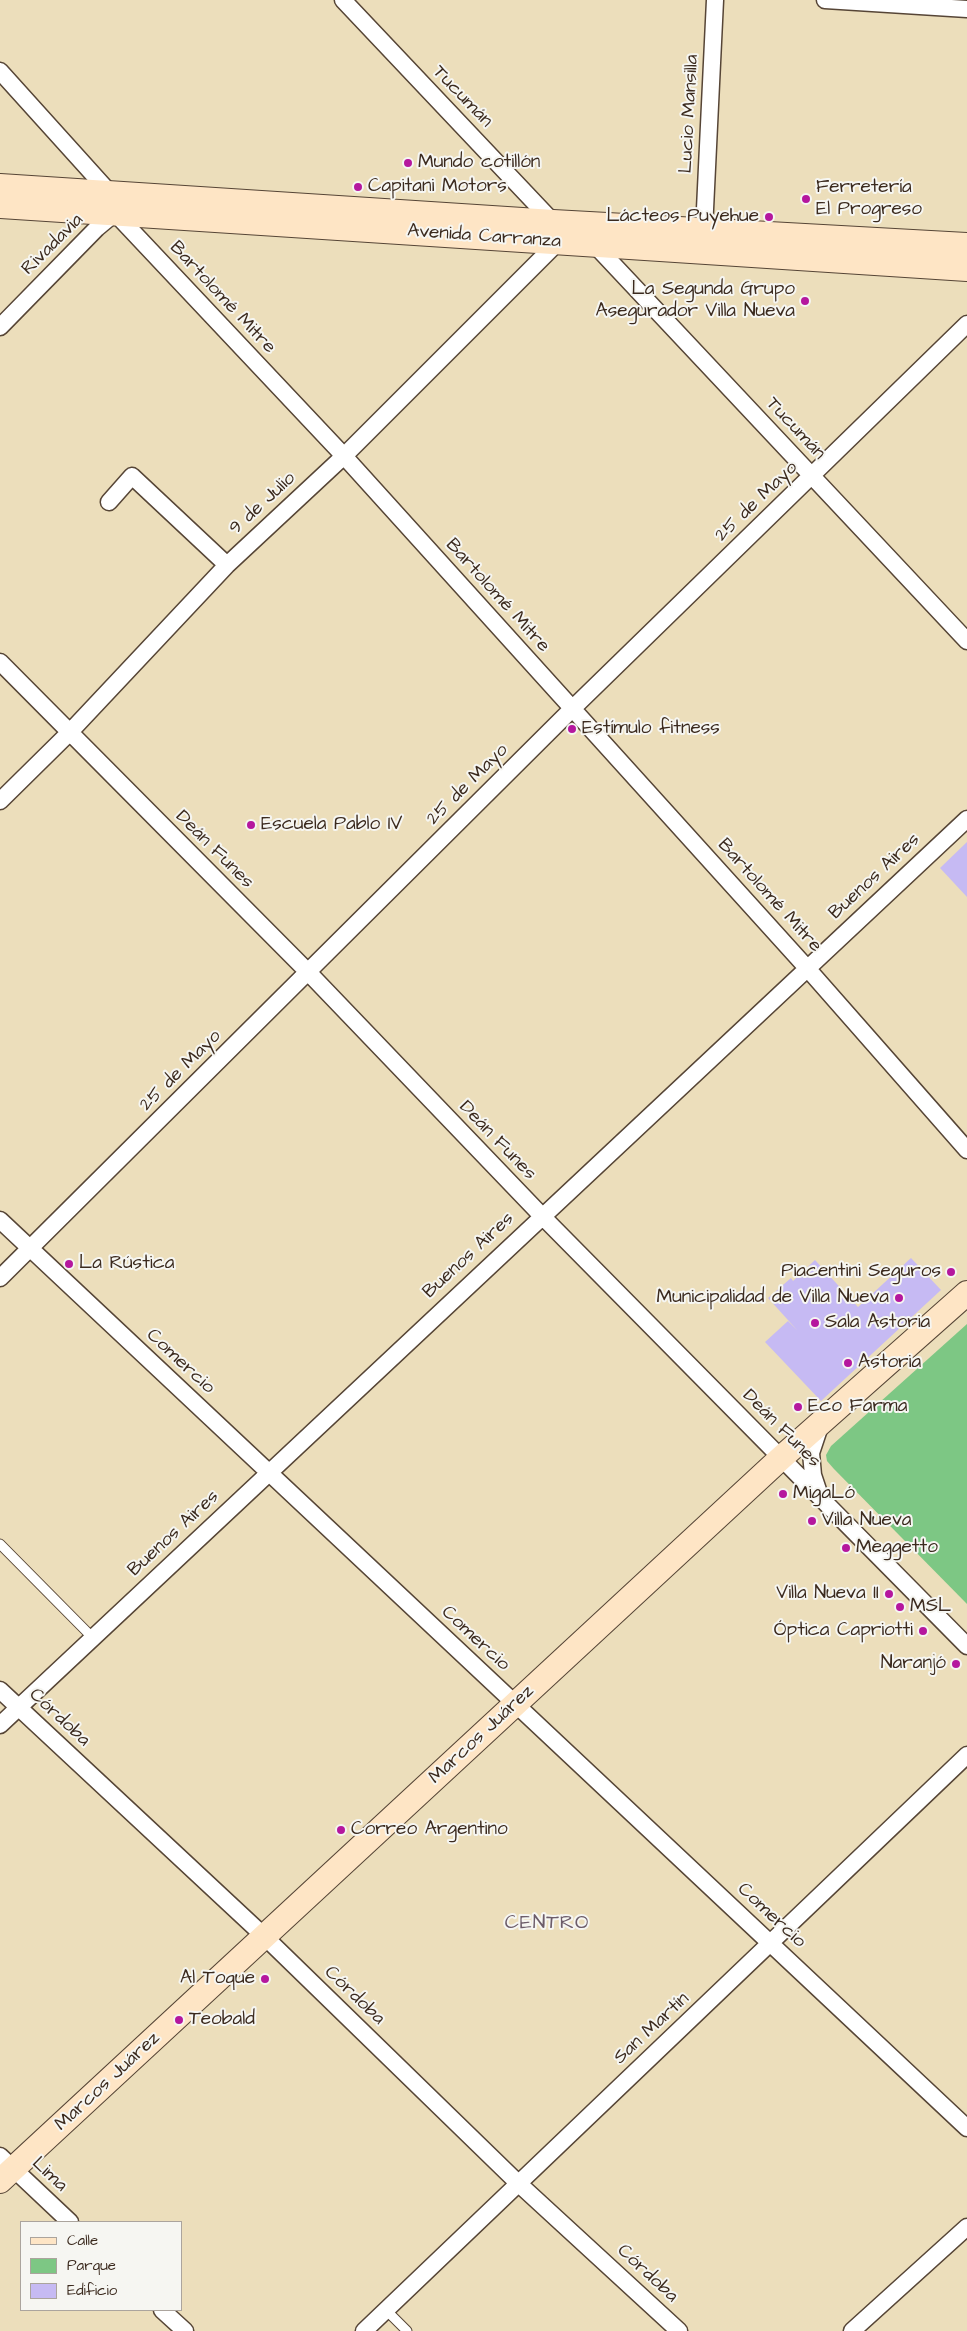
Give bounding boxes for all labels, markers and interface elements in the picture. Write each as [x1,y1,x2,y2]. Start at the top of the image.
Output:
street label: Lucio Mansilla [676,54,704,174]
street label: Tucumán [427,61,497,133]
place label: Mundo cotillón [418,152,540,174]
marker: Mundo cotillón [402,157,414,169]
place label: Capitani Motors [368,176,507,198]
place label: Ferretería El Progreso [816,177,922,221]
marker: Capitani Motors [352,181,364,193]
marker: Ferretería El Progreso [800,193,812,205]
place label: Lácteos Puyehue [607,206,759,228]
street label: Rivadavia [17,209,89,281]
marker: Lácteos Puyehue [763,211,775,223]
street label: Avenida Carranza [406,220,562,254]
street label: Bartolomé Mitre [164,237,280,359]
place label: La Segunda Grupo Asegurador Villa Nueva [596,279,795,323]
marker: La Segunda Grupo Asegurador Villa Nueva [799,295,811,307]
street label: Tucumán [760,393,830,465]
street label: 25 de Mayo [711,457,803,547]
street label: 9 de Julio [225,468,301,540]
street label: Bartolomé Mitre [440,534,554,658]
place label: Estímulo fitness [582,718,720,740]
marker: Estímulo fitness [566,723,578,735]
street label: 25 de Mayo [422,739,514,831]
street label: Deán Funes [170,806,258,894]
place label: Escuela Pablo IV [261,814,403,836]
marker: Escuela Pablo IV [245,819,257,831]
street label: Buenos Aires [825,829,925,925]
street label: Bartolomé Mitre [712,834,826,958]
street label: 25 de Mayo [135,1025,227,1117]
street label: Deán Funes [454,1097,540,1185]
street label: Buenos Aires [419,1208,519,1304]
place label: La Rústica [79,1253,174,1275]
marker: La Rústica [63,1258,75,1270]
place label: Piacentini Seguros [781,1261,941,1283]
marker: Piacentini Seguros [945,1266,957,1278]
place label: Municipalidad de Villa Nueva [656,1287,889,1309]
marker: Municipalidad de Villa Nueva [893,1292,905,1304]
place label: Sala Astoria [825,1312,930,1334]
marker: Sala Astoria [809,1317,821,1329]
street label: Comercio [141,1325,219,1399]
place label: Astoria [858,1352,921,1374]
marker: Astoria [842,1357,854,1369]
street label: Deán Funes [737,1385,825,1473]
place label: Eco Farma [808,1396,907,1418]
marker: Eco Farma [792,1401,804,1413]
place label: MigaLó [793,1483,855,1505]
street label: Buenos Aires [124,1486,224,1582]
marker: MigaLó [777,1488,789,1500]
place label: Villa Nueva [822,1510,911,1532]
marker: Villa Nueva [806,1515,818,1527]
place label: Meggetto [856,1537,938,1559]
marker: Meggetto [840,1542,852,1554]
place label: Villa Nueva II [776,1583,879,1605]
marker: Villa Nueva II [883,1588,895,1600]
place label: MSL [910,1596,951,1618]
marker: MSL [894,1601,906,1613]
street label: Comercio [436,1602,514,1676]
place label: Óptica Capriotti [774,1620,913,1642]
marker: Óptica Capriotti [917,1625,929,1637]
place label: Naranjó [881,1653,946,1675]
marker: Naranjó [950,1658,962,1670]
street label: Marcos Juárez [425,1681,539,1789]
street label: Córdoba [24,1684,94,1752]
place label: Correo Argentino [351,1819,508,1841]
marker: Correo Argentino [335,1824,347,1836]
street label: Comercio [732,1879,810,1953]
district label: CENTRO [504,1912,590,1936]
street label: Córdoba [319,1962,389,2030]
place label: Al Toque [180,1968,255,1990]
marker: Al Toque [259,1973,271,1985]
street label: San Martín [610,1988,694,2070]
place label: Teobald [189,2009,255,2031]
marker: Teobald [173,2014,185,2026]
street label: Marcos Juárez [51,2028,165,2136]
street label: Lima [26,2153,72,2197]
legend [20,2221,182,2311]
text: Calle [67,2230,98,2251]
street label: Córdoba [612,2240,682,2308]
text: Parque [67,2255,116,2276]
text: Edificio [67,2280,117,2301]

